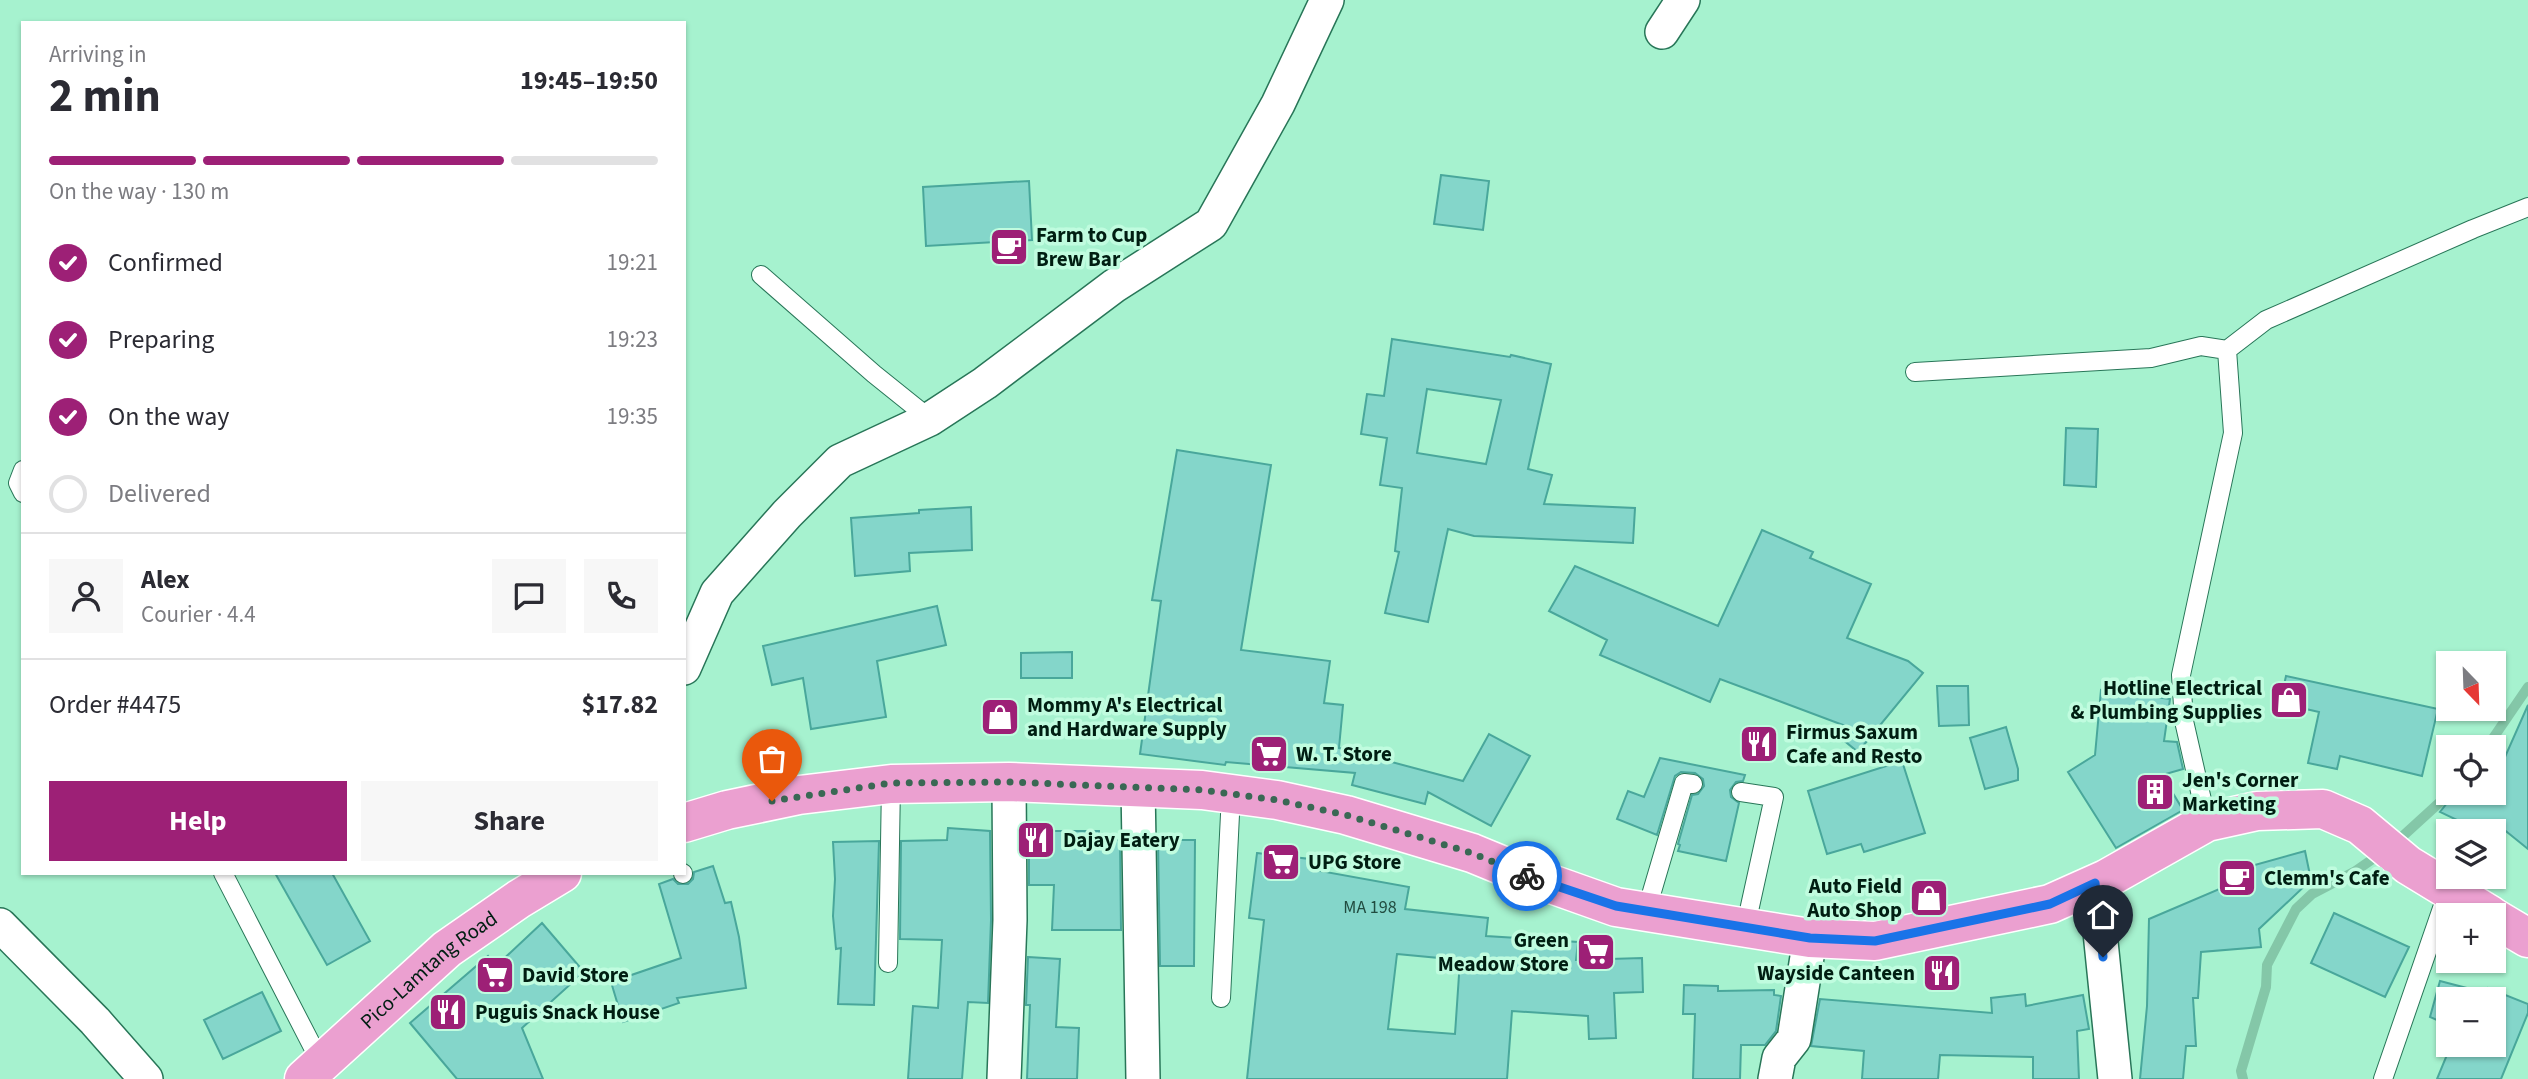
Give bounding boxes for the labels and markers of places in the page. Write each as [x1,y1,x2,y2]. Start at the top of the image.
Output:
place label: Farm to Cup Brew Bar [1036,220,1147,274]
cafe icon: Farm to Cup Brew Bar [988,226,1030,268]
place label: Hotline Electrical & Plumbing Supplies [2070,673,2262,727]
shop icon: Hotline Electrical & Plumbing Supplies [2268,679,2310,721]
place label: Mommy A's Electrical and Hardware Supply [1027,690,1227,744]
shop icon: Mommy A's Electrical and Hardware Supply [979,696,1021,738]
place label: Firmus Saxum Cafe and Resto [1786,717,1922,771]
restaurant icon: Firmus Saxum Cafe and Resto [1738,723,1780,765]
pin [742,729,802,801]
supermarket icon: W. T. Store [1248,733,1290,775]
place label: W. T. Store [1296,739,1392,769]
place label: Jen's Corner Marketing [2182,765,2299,819]
building icon: Jen's Corner Marketing [2134,771,2176,813]
restaurant icon: Dajay Eatery [1015,819,1057,861]
place label: Dajay Eatery [1063,825,1180,855]
supermarket icon: UPG Store [1260,841,1302,883]
place label: UPG Store [1308,847,1402,877]
cafe icon: Clemm's Cafe [2216,857,2258,899]
place label: Clemm's Cafe [2264,863,2390,893]
place label: Auto Field Auto Shop [1806,871,1902,925]
shop icon: Auto Field Auto Shop [1908,877,1950,919]
pin [2073,885,2133,957]
place label: Green Meadow Store [1438,925,1569,979]
supermarket icon: Green Meadow Store [1575,931,1617,973]
restaurant icon: Wayside Canteen [1921,952,1963,994]
supermarket icon: David Store [474,954,516,996]
place label: Wayside Canteen [1757,958,1915,988]
place label: David Store [522,960,629,990]
restaurant icon: Puguis Snack House [427,991,469,1033]
place label: Puguis Snack House [475,997,660,1027]

